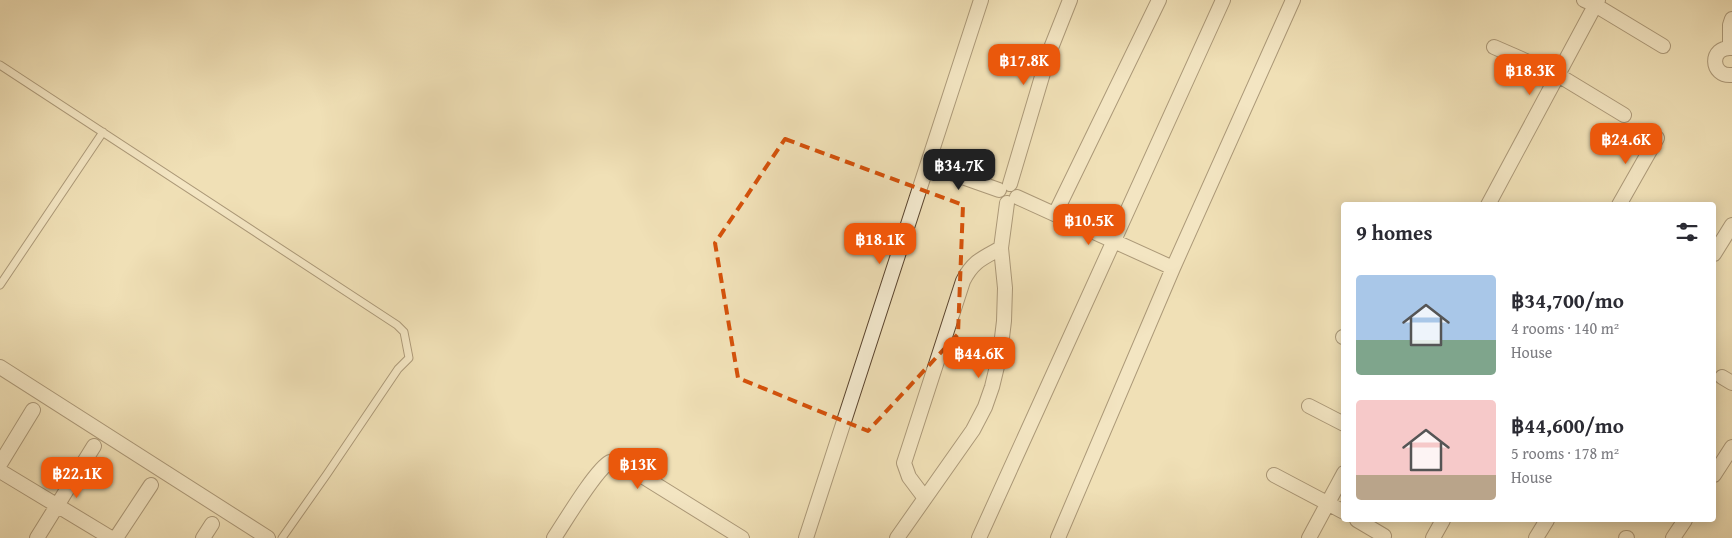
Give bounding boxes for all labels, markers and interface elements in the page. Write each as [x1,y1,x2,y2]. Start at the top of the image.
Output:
pin: ฿17.8K [983,44,1065,86]
text: ฿17.8K [999,48,1049,72]
pin: ฿18.3K [1489,54,1571,96]
text: ฿18.3K [1505,58,1555,82]
pin: ฿24.6K [1585,122,1667,165]
text: ฿24.6K [1601,127,1651,151]
pin: ฿34.7K [918,148,1000,191]
text: ฿34.7K [934,153,984,177]
pin: ฿10.5K [1048,204,1130,246]
text: ฿10.5K [1064,208,1114,232]
text: 9 homes [1356,217,1432,248]
icon: filters [1673,218,1701,246]
pin: ฿18.1K [839,222,921,265]
text: ฿18.1K [855,227,905,251]
text: ฿34,700/mo [1511,285,1624,316]
icon: home [1396,295,1456,355]
text: 4 rooms · 140 m² [1511,316,1619,340]
pin: ฿44.6K [938,336,1020,379]
text: House [1511,340,1552,364]
text: ฿44.6K [954,341,1004,365]
text: ฿44,600/mo [1511,410,1624,441]
icon: home [1396,420,1456,480]
text: 5 rooms · 178 m² [1511,441,1619,465]
pin: ฿13K [608,448,668,490]
text: ฿13K [620,452,656,476]
pin: ฿22.1K [36,456,118,499]
text: ฿22.1K [52,461,102,485]
text: House [1511,465,1552,489]

